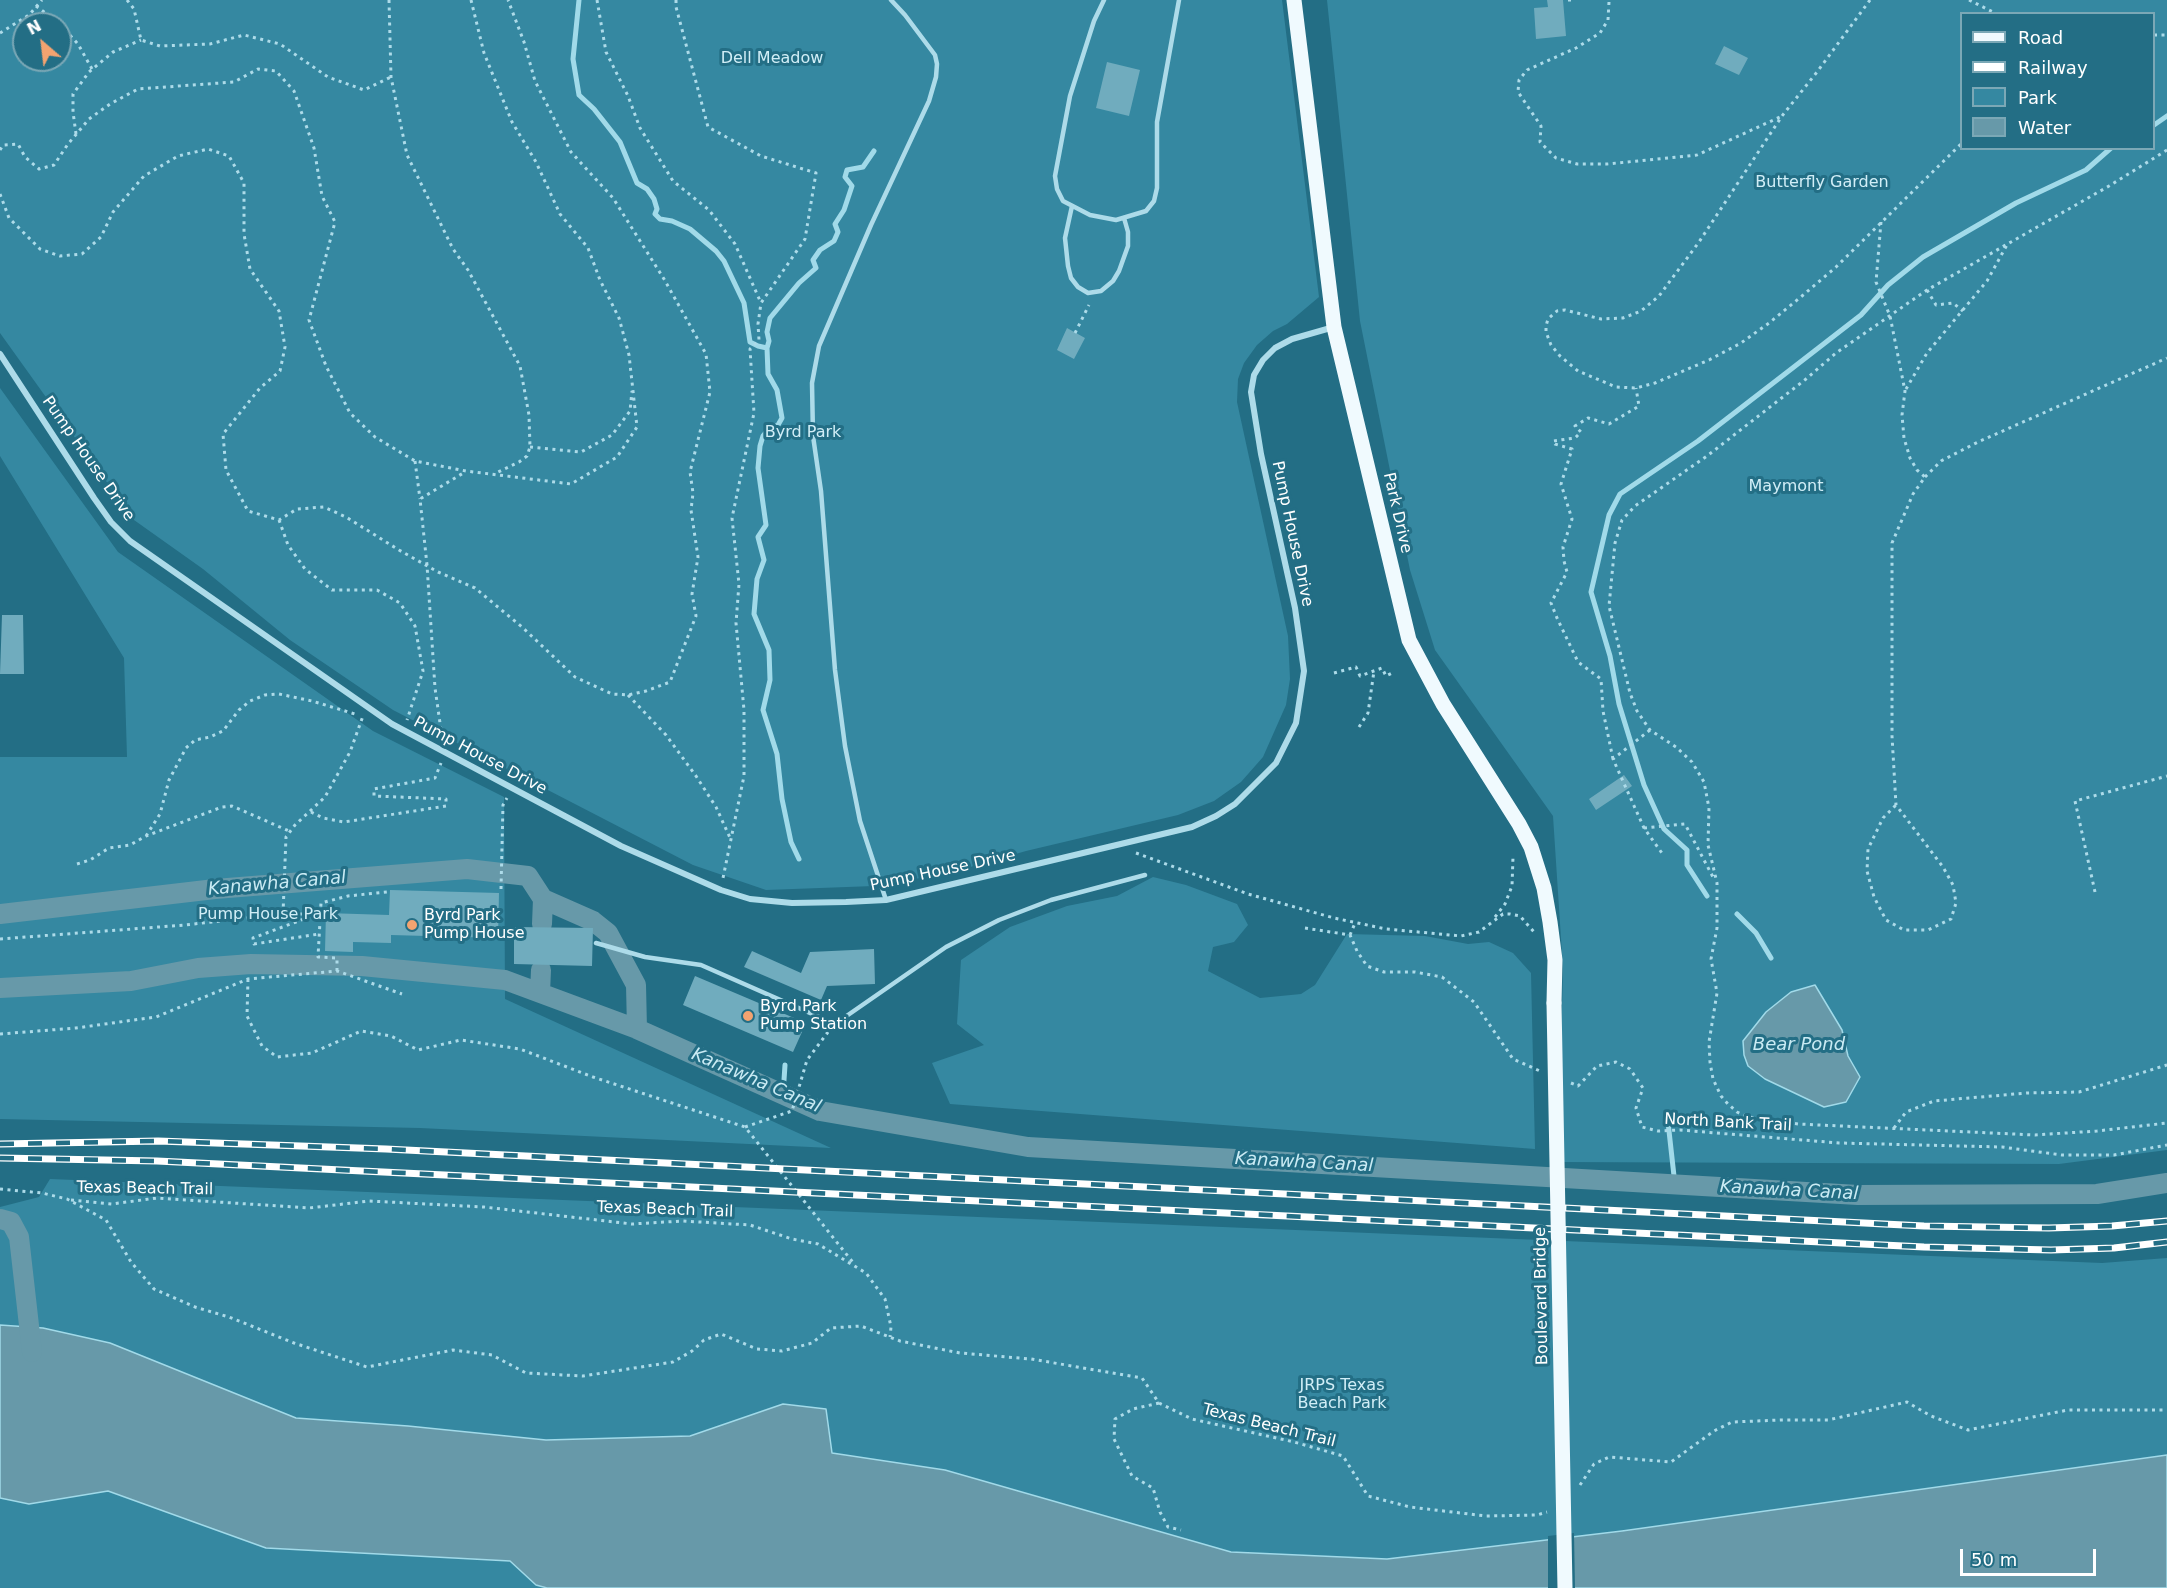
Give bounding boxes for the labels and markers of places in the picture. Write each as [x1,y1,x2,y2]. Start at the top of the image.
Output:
place label: Byrd Park Pump House [424,906,524,944]
marker: Byrd Park Pump House [405,918,419,932]
place label: Byrd Park Pump Station [760,997,867,1035]
marker: Byrd Park Pump Station [741,1009,755,1023]

